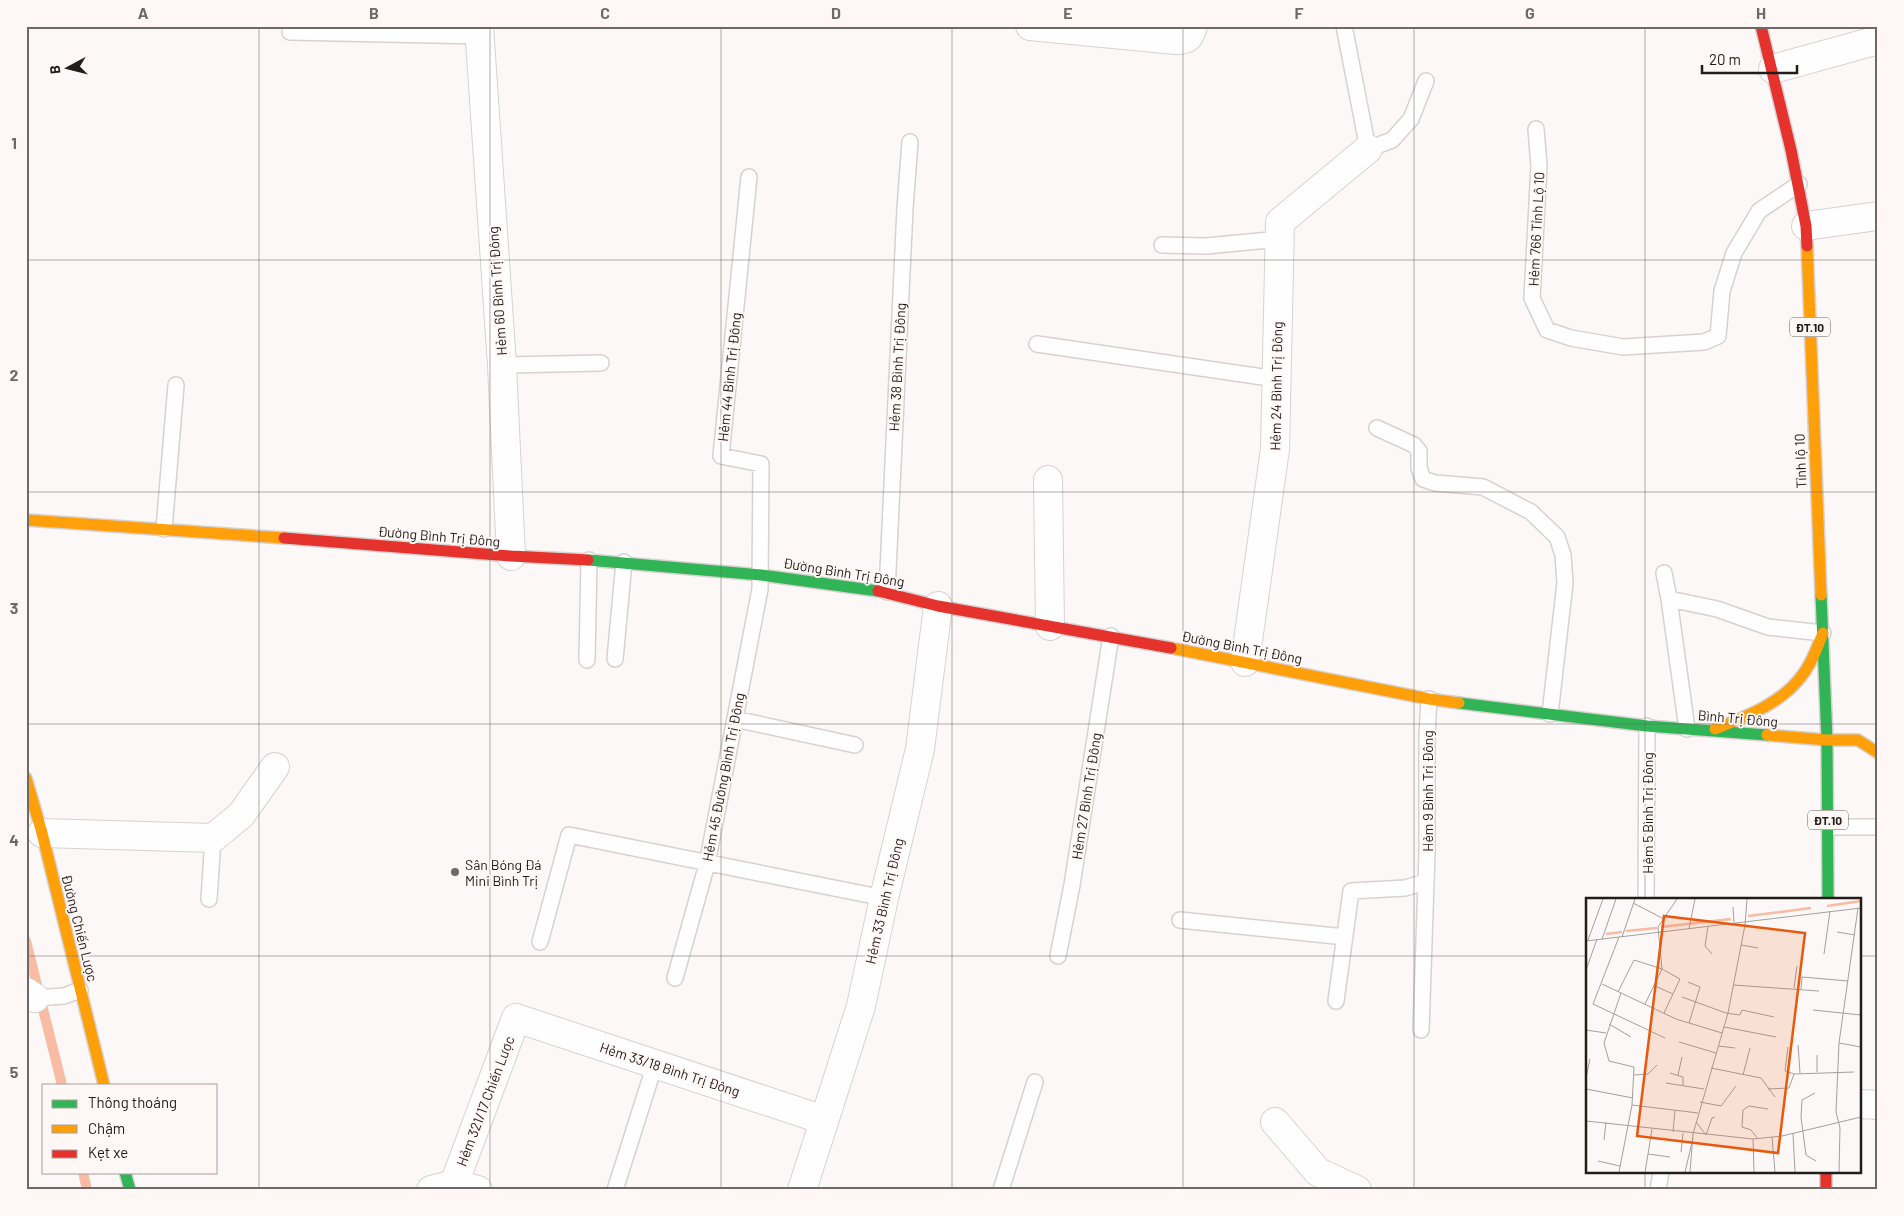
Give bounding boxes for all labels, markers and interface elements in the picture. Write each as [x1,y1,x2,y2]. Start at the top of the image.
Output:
text: A [138,3,149,22]
text: B [369,3,379,22]
text: C [600,3,610,22]
text: D [831,3,841,22]
text: E [1063,3,1073,22]
text: F [1295,3,1304,22]
text: G [1525,3,1535,22]
text: H [1756,3,1766,22]
north arrow [42,42,92,92]
scale bar [1702,42,1796,74]
text: 20 m [1709,50,1741,68]
text: B [46,64,64,75]
text: 1 [11,133,17,152]
street label: Hẻm 766 Tỉnh Lộ 10 [1525,171,1547,287]
street label: Hẻm 60 Bình Trị Đông [484,226,510,356]
street label: Hẻm 38 Bình Trị Đông [885,302,909,432]
street label: Hẻm 44 Bình Trị Đông [714,312,744,442]
road number: ĐT.10 [1790,318,1830,337]
street label: Hẻm 24 Bình Trị Đông [1266,321,1286,451]
text: 2 [10,365,19,384]
street label: Tỉnh lộ 10 [1791,433,1809,489]
street label: Đường Bình Trị Đông [377,522,501,550]
street label: Đường Bình Trị Đông [782,554,906,590]
text: 3 [10,598,18,617]
street label: Đường Bình Trị Đông [1180,627,1304,667]
street label: Hẻm 45 Đường Bình Trị Đông [698,691,748,863]
street label: Bình Trị Đông [1697,706,1779,730]
street label: Hẻm 9 Bình Trị Đông [1419,730,1436,852]
street label: Hẻm 27 Bình Trị Đông [1068,731,1104,861]
street label: Hẻm 5 Bình Trị Đông [1639,752,1656,874]
road number: ĐT.10 [1808,810,1848,830]
text: 4 [9,830,19,849]
street label: Hẻm 33 Bình Trị Đông [861,836,907,966]
place label: Sân Bóng Đá Mini Bình Trị [465,856,541,889]
marker: Sân Bóng Đá Mini Bình Trị [449,866,461,878]
street label: Đường Chiến Lược [58,873,102,983]
inset map [1586,898,1862,1174]
street label: Hẻm 321/17 Chiến Lược [452,1034,518,1168]
street label: Hẻm 33/18 Bình Trị Đông [598,1038,742,1100]
text: 5 [10,1062,19,1081]
legend [42,1084,218,1174]
text: Thông thoáng [88,1093,177,1111]
text: Chậm [88,1119,125,1137]
text: Kẹt xe [88,1143,128,1161]

